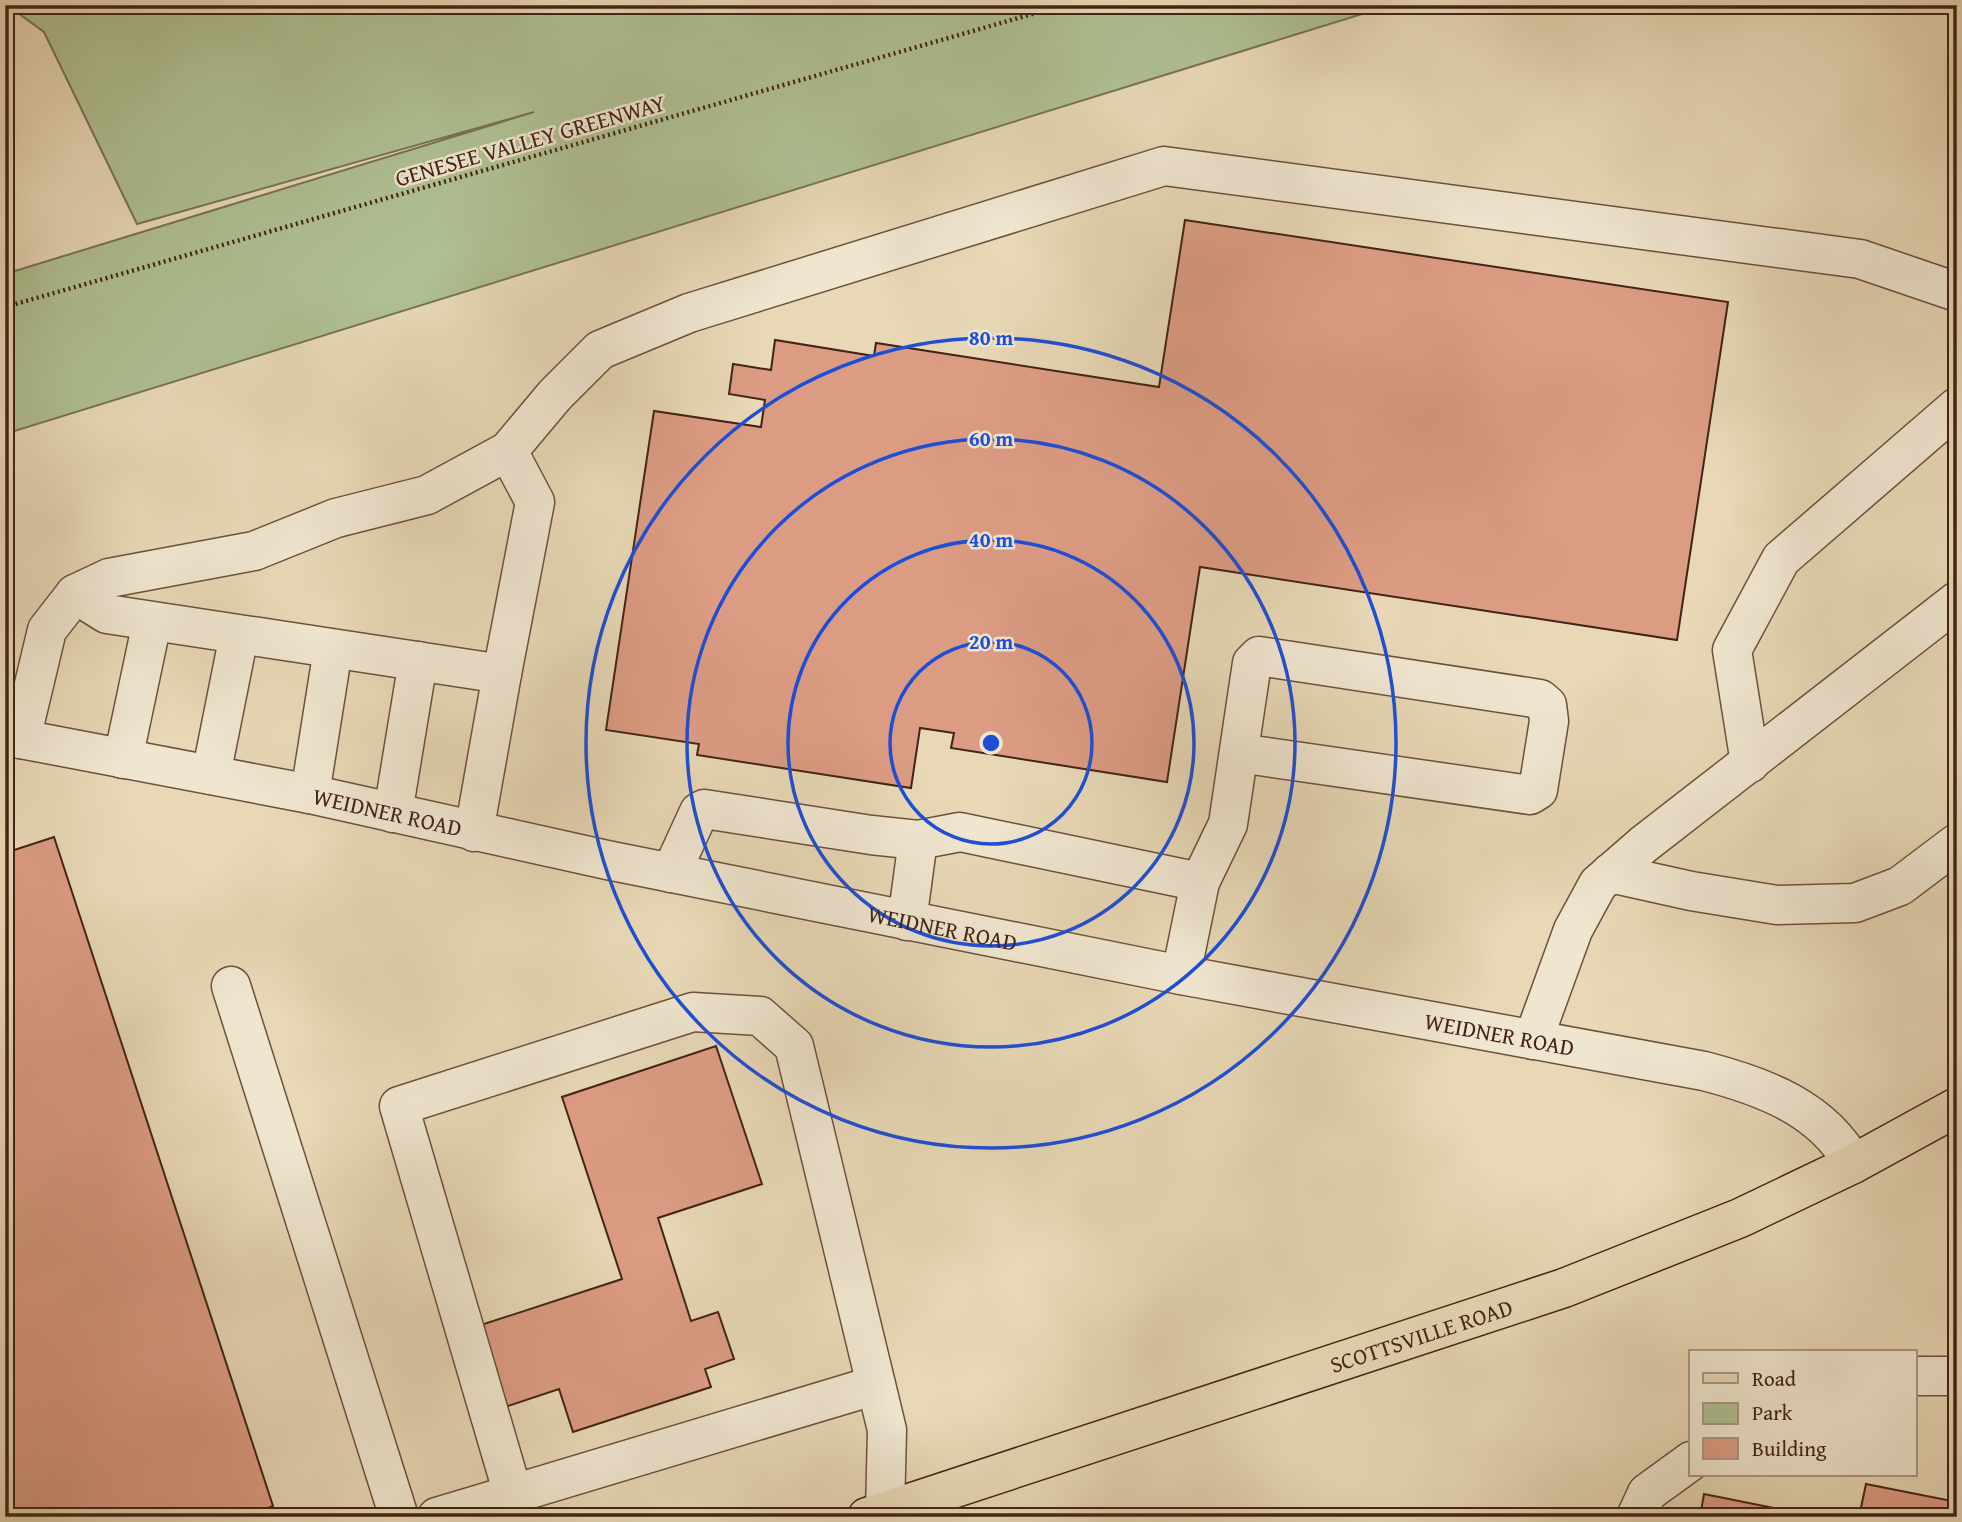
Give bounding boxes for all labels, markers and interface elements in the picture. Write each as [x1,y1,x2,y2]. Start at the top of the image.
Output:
street label: GENESEE VALLEY GREENWAY [391,86,669,194]
text: 80 m [969,322,1013,353]
text: 60 m [969,423,1013,454]
text: 40 m [969,524,1013,555]
text: 20 m [969,626,1013,657]
centre of rings [979,731,1003,755]
street label: WEIDNER ROAD [310,779,465,844]
street label: WEIDNER ROAD [865,896,1020,958]
street label: WEIDNER ROAD [1422,1004,1577,1063]
street label: SCOTTSVILLE ROAD [1325,1290,1517,1380]
legend [1689,1350,1916,1476]
text: Road [1752,1363,1797,1394]
text: Park [1752,1397,1793,1428]
text: Building [1752,1433,1827,1464]

